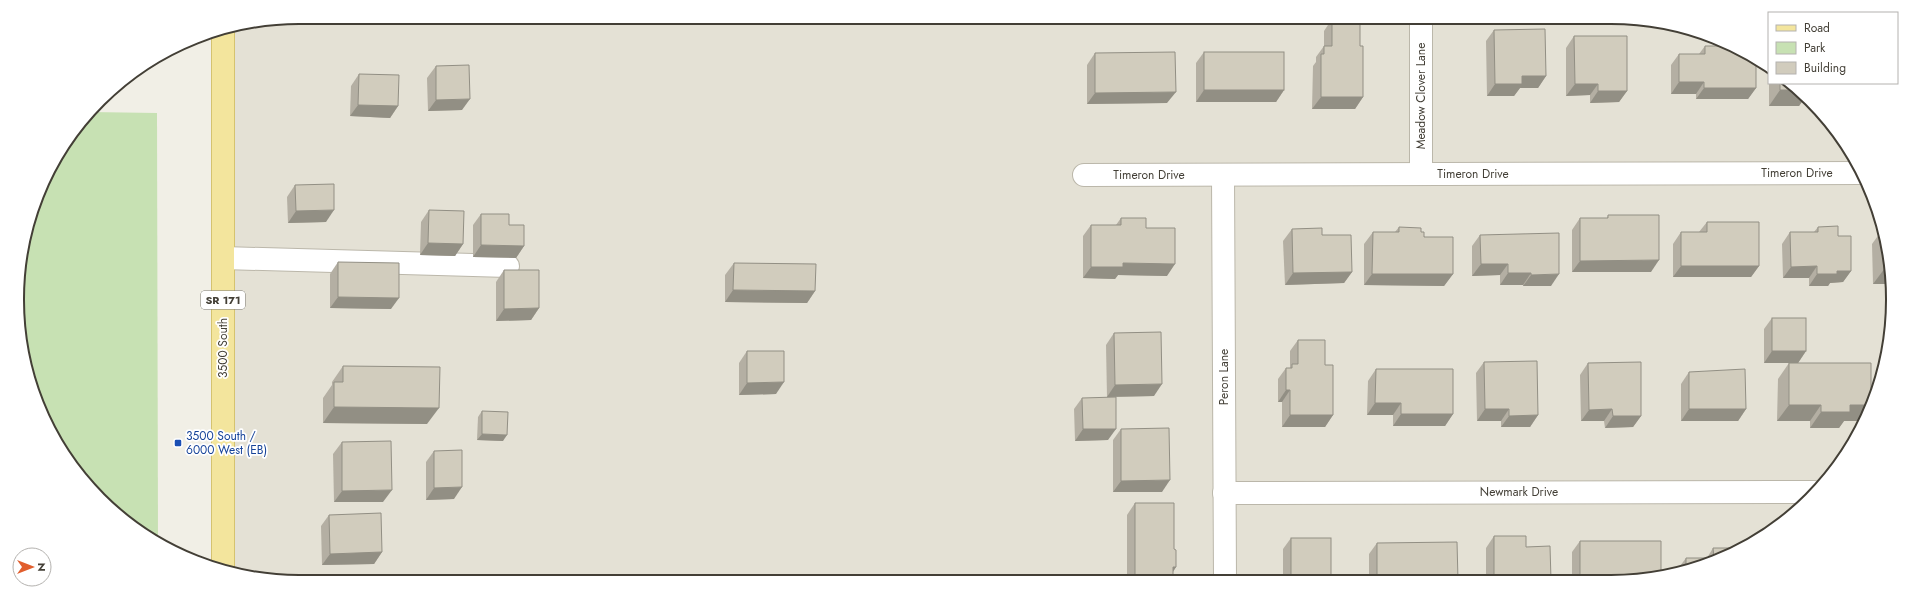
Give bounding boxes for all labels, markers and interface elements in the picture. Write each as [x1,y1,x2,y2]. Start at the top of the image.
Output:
legend [1768,12,1898,84]
text: Road [1804,19,1830,37]
text: Park [1804,39,1826,57]
street label: Meadow Clover Lane [1412,43,1430,149]
text: Building [1804,59,1846,77]
street label: Timeron Drive [1761,164,1833,182]
street label: Timeron Drive [1437,165,1509,183]
street label: Timeron Drive [1113,166,1185,184]
road number: SR 171 [201,291,245,309]
street label: 3500 South [214,318,232,378]
street label: Peron Lane [1215,349,1233,405]
place label: 3500 South / 6000 West (EB) [186,427,267,459]
marker: 3500 South / 6000 West (EB) [173,438,183,448]
street label: Newmark Drive [1480,483,1558,501]
north arrow [12,547,52,587]
text: N [34,563,50,571]

